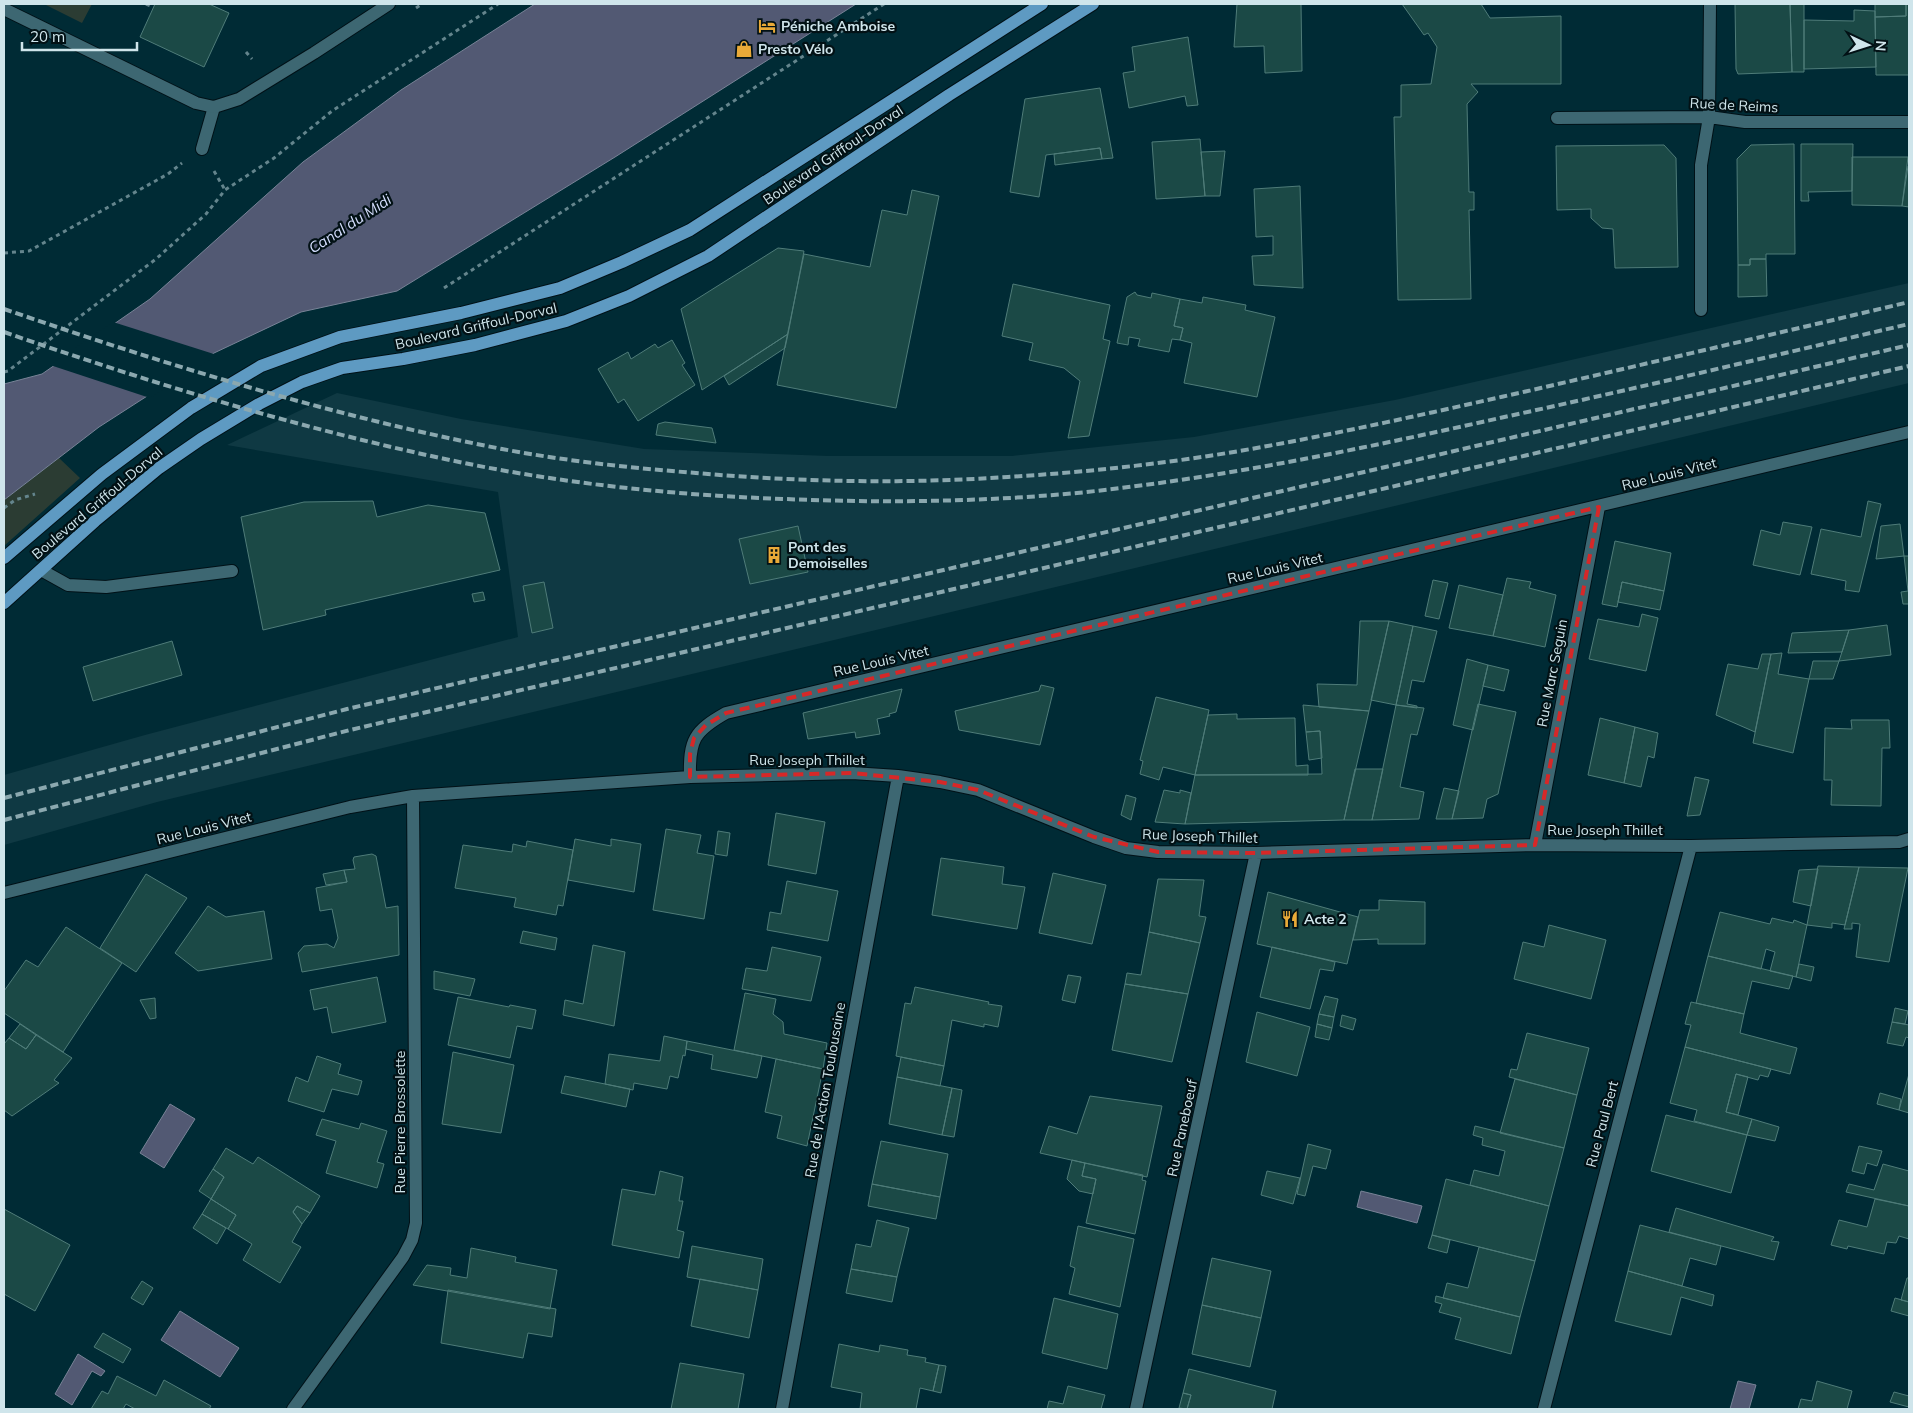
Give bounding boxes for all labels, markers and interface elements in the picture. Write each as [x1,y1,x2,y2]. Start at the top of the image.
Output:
hotel icon: Péniche Amboise [757,16,777,36]
place label: Péniche Amboise [781,17,895,35]
scale bar [22,20,138,52]
north arrow [1843,20,1893,70]
text: 20 m [30,27,65,46]
shop icon: Presto Vélo [734,39,754,59]
place label: Presto Vélo [758,40,833,58]
text: N [1872,40,1890,52]
street label: Rue de Reims [1689,94,1779,116]
street label: Boulevard Griffoul-Dorval [759,101,907,209]
water label: Canal du Midi [305,190,395,257]
street label: Boulevard Griffoul-Dorval [393,299,559,353]
street label: Boulevard Griffoul-Dorval [28,443,166,563]
street label: Rue Louis Vitet [1620,454,1718,494]
place label: Pont des Demoiselles [788,538,868,572]
building icon: Pont des Demoiselles [764,545,784,565]
street label: Rue Louis Vitet [1226,548,1324,588]
street label: Rue Marc Seguin [1533,618,1571,728]
street label: Rue Louis Vitet [832,641,930,681]
street label: Rue Joseph Thillet [749,751,865,769]
street label: Rue Louis Vitet [155,808,253,848]
street label: Rue Joseph Thillet [1547,821,1663,839]
street label: Rue Joseph Thillet [1142,825,1258,847]
restaurant icon: Acte 2 [1280,909,1300,929]
place label: Acte 2 [1304,910,1347,928]
street label: Rue de l'Action Toulousaine [801,1001,849,1179]
street label: Rue Pierre Brossolette [391,1051,409,1193]
street label: Rue Paneboeuf [1163,1078,1201,1178]
street label: Rue Paul Bert [1582,1079,1622,1169]

